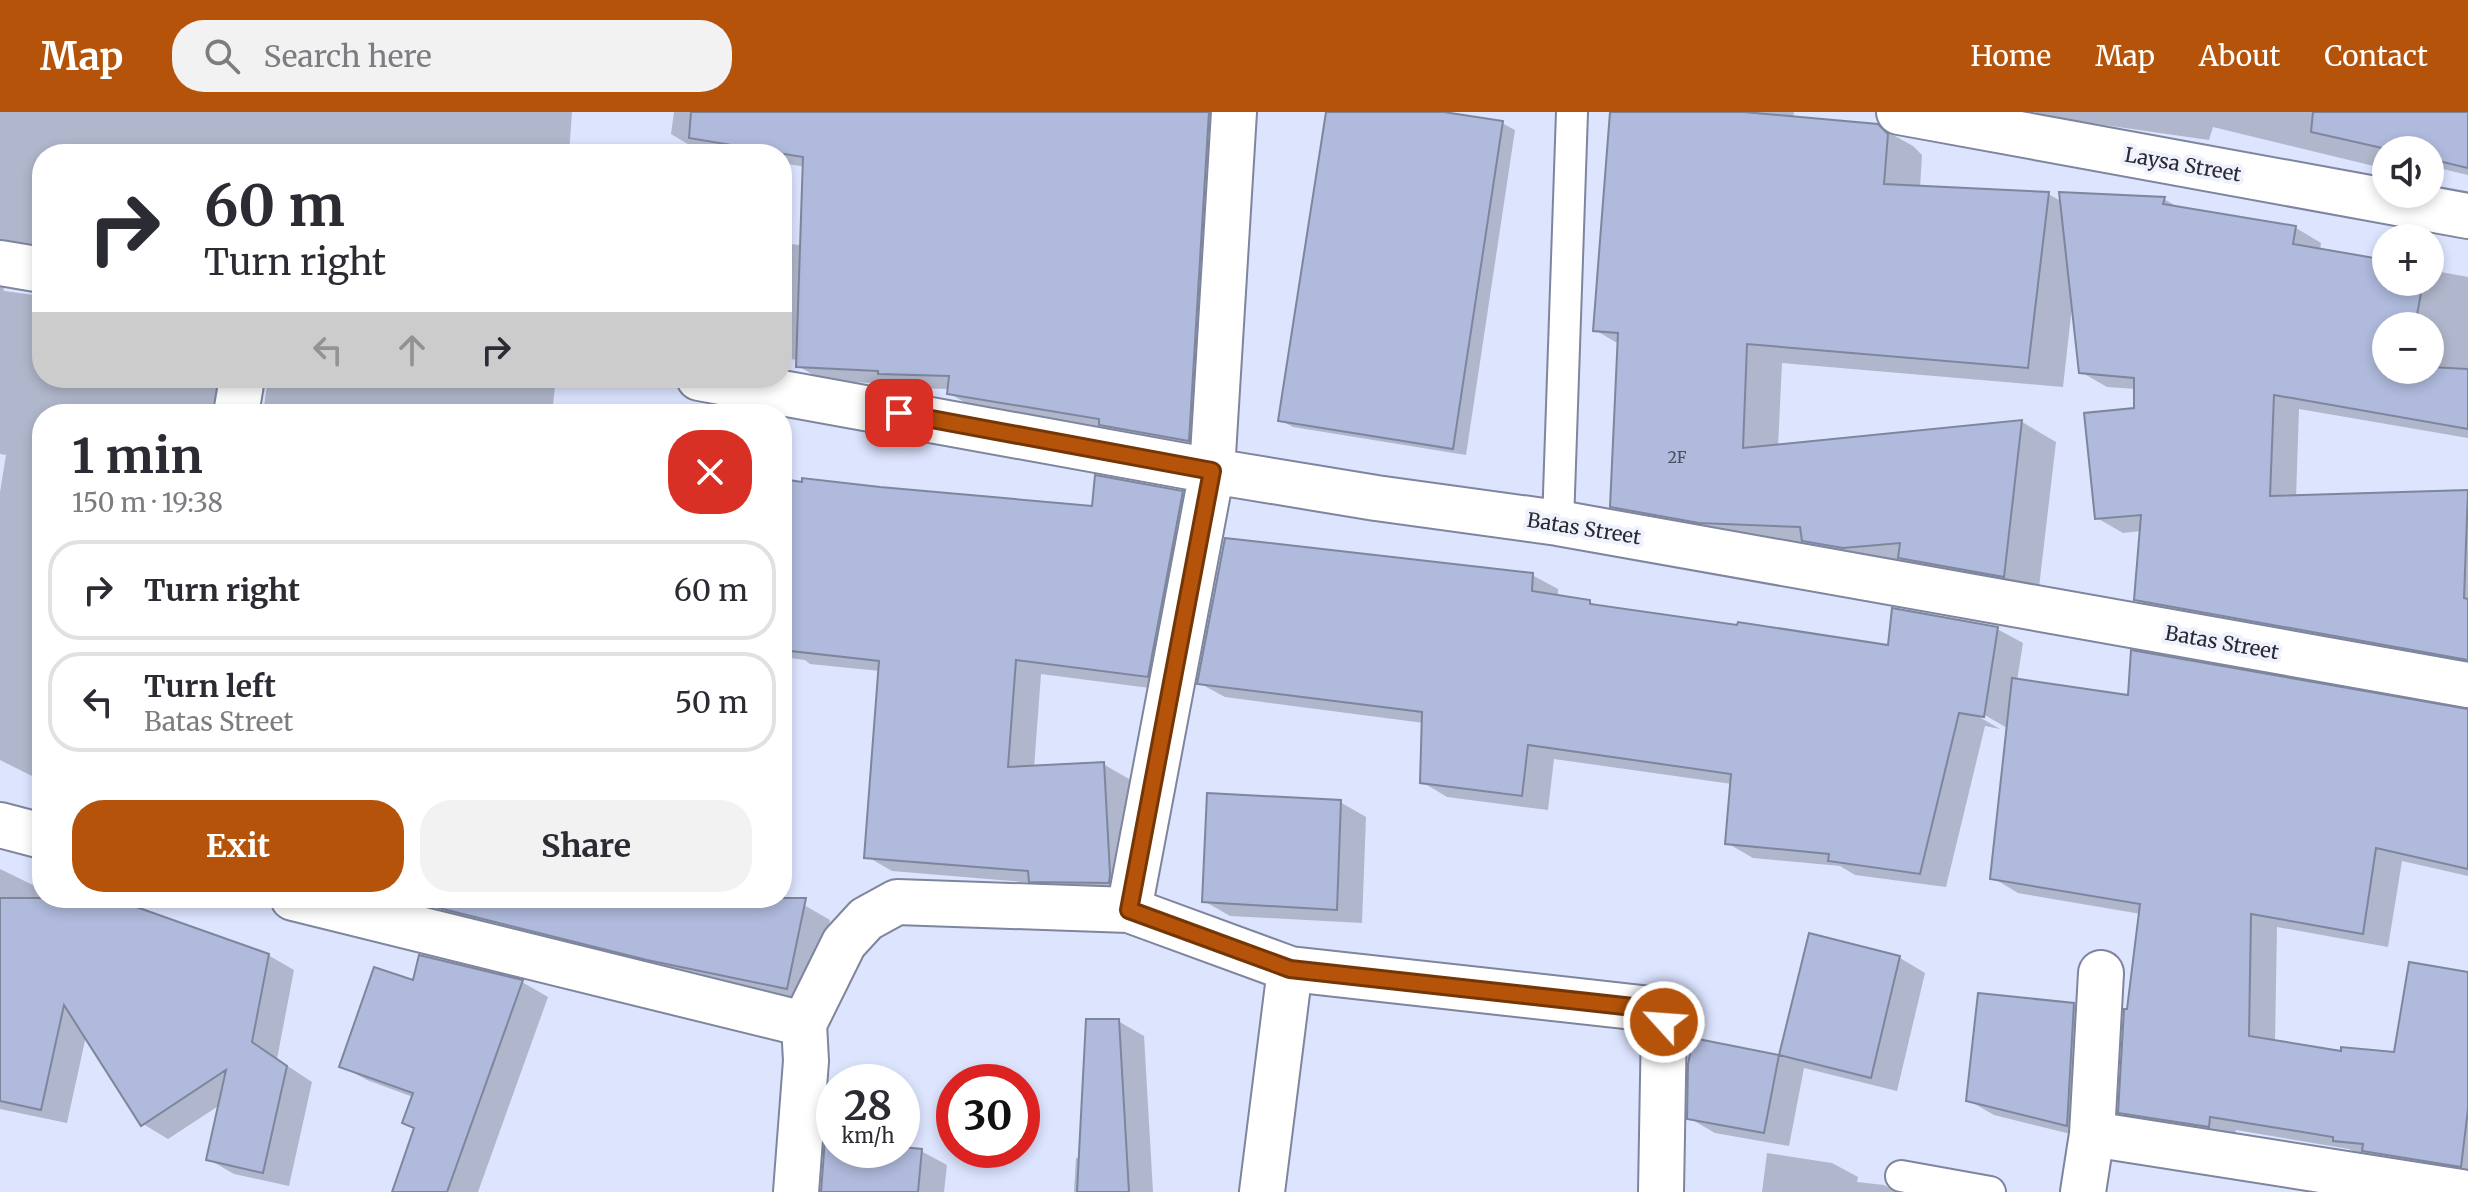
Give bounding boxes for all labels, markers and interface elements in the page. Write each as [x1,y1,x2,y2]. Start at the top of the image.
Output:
search box [172,20,732,92]
text: Map [40,33,124,80]
icon: search [200,34,244,78]
text: Search here [264,37,432,75]
text: Home [1970,38,2051,74]
text: Map [2095,38,2155,74]
text: About [2199,38,2280,74]
text: Contact [2324,38,2428,74]
map controls [2372,136,2444,384]
button: sound [2372,136,2444,208]
street label: Laysa Street [2123,141,2243,187]
text: 60 m [204,171,345,241]
icon: right [72,176,176,280]
button: + [2372,224,2444,296]
text: Turn right [204,240,386,285]
button: − [2372,312,2444,384]
icon: left [306,328,350,372]
icon: ahead [390,328,434,372]
icon: right [474,328,518,372]
pin [865,379,933,447]
icon: arrive [877,391,921,435]
text: 1 min [72,426,203,486]
button: close [668,430,752,514]
house number: 2F [1667,447,1687,467]
text: 150 m · 19:38 [72,486,223,519]
street label: Batas Street [1525,507,1643,549]
icon: right [76,568,120,612]
text: Turn right [144,571,300,609]
text: 60 m [674,571,748,609]
street label: Batas Street [2163,620,2281,664]
text: Turn left [144,667,276,705]
icon: left [76,680,120,724]
text: 50 m [675,683,748,721]
text: Batas Street [144,705,294,738]
button: Exit [72,800,404,892]
button: Share [420,800,752,892]
position arrow [1622,980,1706,1064]
speed limit sign: 30 [936,1064,1040,1168]
text: 28 [844,1081,892,1131]
text: km/h [842,1123,894,1148]

